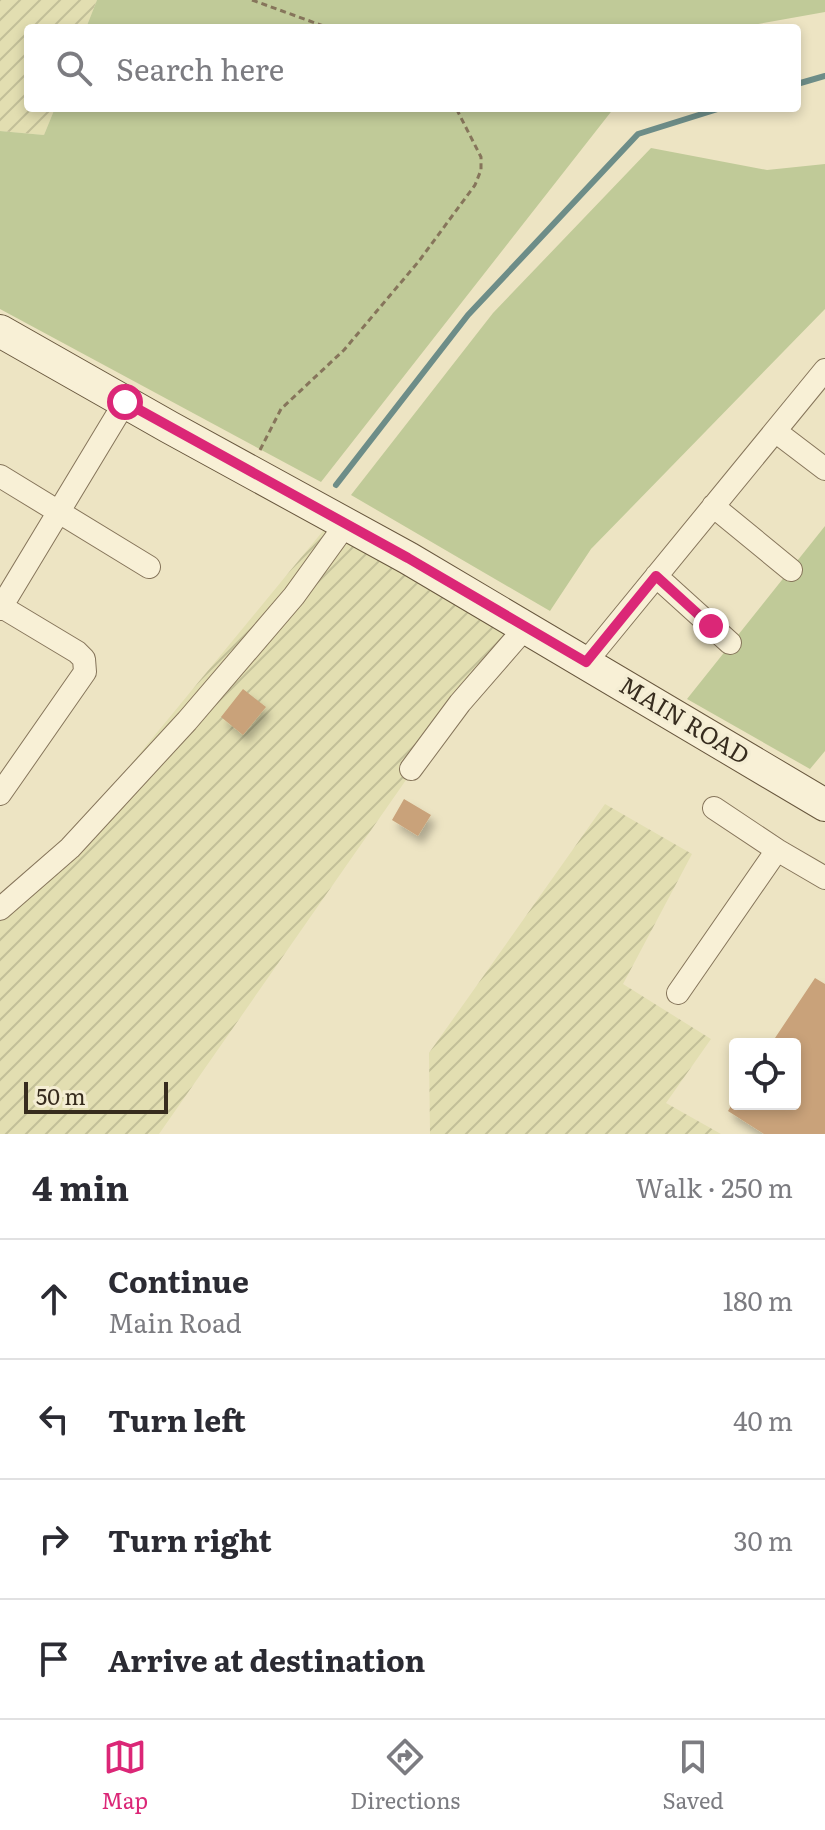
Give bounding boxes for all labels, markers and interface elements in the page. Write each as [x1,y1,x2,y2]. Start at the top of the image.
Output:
search box [24,24,801,112]
icon: search [52,46,96,90]
text: Search here [116,46,284,90]
route start [107,384,143,420]
route end [693,608,729,644]
street label: MAIN ROAD [614,666,757,771]
map controls [729,1038,801,1110]
button: locate [729,1038,801,1110]
scale bar [24,1078,168,1114]
text: 50 m [36,1079,86,1112]
text: 4 min [32,1161,129,1211]
text: Walk · 250 m [636,1167,793,1206]
text: Continue [108,1258,249,1302]
icon: ahead [32,1277,76,1321]
text: 180 m [723,1280,793,1319]
text: Main Road [108,1302,242,1341]
icon: left [32,1397,76,1441]
text: Turn left [108,1397,246,1441]
text: 40 m [733,1400,793,1439]
icon: right [32,1517,76,1561]
text: Turn right [108,1517,272,1561]
text: 30 m [733,1520,793,1559]
icon: arrive [32,1637,76,1681]
text: Arrive at destination [108,1637,425,1681]
tab: Map [101,1735,148,1816]
tab: Directions [350,1735,460,1816]
tab: Saved [663,1735,724,1816]

